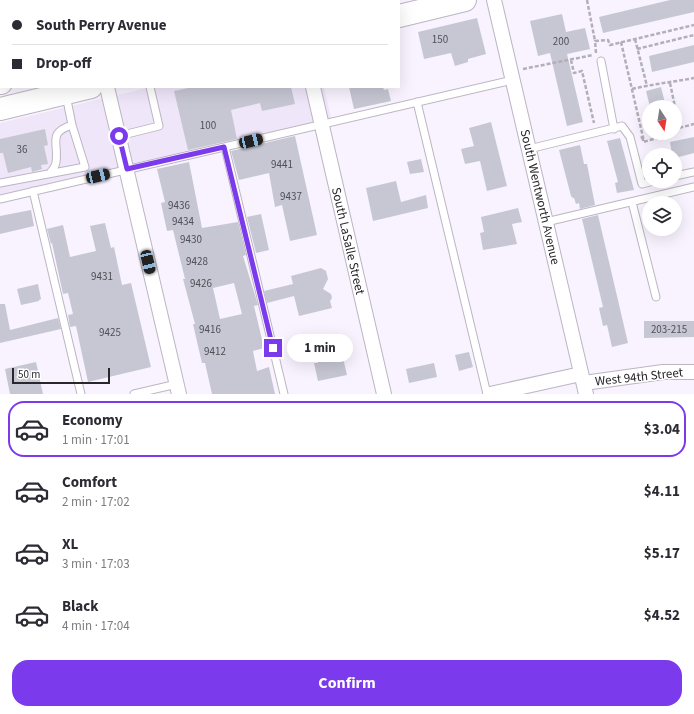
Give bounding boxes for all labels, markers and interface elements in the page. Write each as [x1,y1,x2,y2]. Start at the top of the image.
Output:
text: South Perry Avenue [36,15,166,36]
house number: 150 [432,32,448,47]
house number: 200 [553,34,569,49]
text: Drop-off [36,53,91,74]
north arrow [642,100,682,140]
map controls [642,100,682,236]
house number: 100 [200,118,216,133]
route start [110,127,128,145]
street label: South Wentworth Avenue [516,128,564,266]
car [238,132,264,150]
house number: 36 [17,142,28,157]
button: locate [642,148,682,188]
house number: 9441 [271,157,293,172]
car [85,167,111,185]
street label: South LaSalle Street [327,186,369,297]
house number: 9437 [280,189,302,204]
button: layers [642,196,682,236]
house number: 9436 [168,198,190,213]
house number: 9434 [172,214,194,229]
house number: 9430 [180,232,202,247]
car [139,249,157,275]
house number: 9428 [186,254,208,269]
house number: 9431 [91,269,113,284]
house number: 9426 [190,276,212,291]
house number: 9416 [199,322,221,337]
house number: 203-215 [651,322,687,337]
house number: 9425 [99,325,121,340]
callout: 1 min [287,334,353,362]
route end [264,339,282,357]
text: 1 min [304,339,336,357]
house number: 9412 [204,344,226,359]
street label: West 94th Street [594,363,685,391]
scale bar [12,366,110,385]
text: 50 m [18,367,40,382]
text: Economy [62,410,123,431]
icon: car [14,411,50,447]
text: $3.04 [644,419,680,440]
text: 1 min · 17:01 [62,431,130,449]
text: Comfort [62,472,117,493]
icon: car [14,473,50,509]
text: $4.11 [644,481,680,502]
text: 2 min · 17:02 [62,493,130,511]
text: XL [62,534,78,555]
icon: car [14,535,50,571]
text: $5.17 [644,543,680,564]
text: 3 min · 17:03 [62,555,130,573]
text: Black [62,596,99,617]
icon: car [14,597,50,633]
text: $4.52 [644,605,680,626]
text: 4 min · 17:04 [62,617,130,635]
button: Confirm [12,660,682,706]

